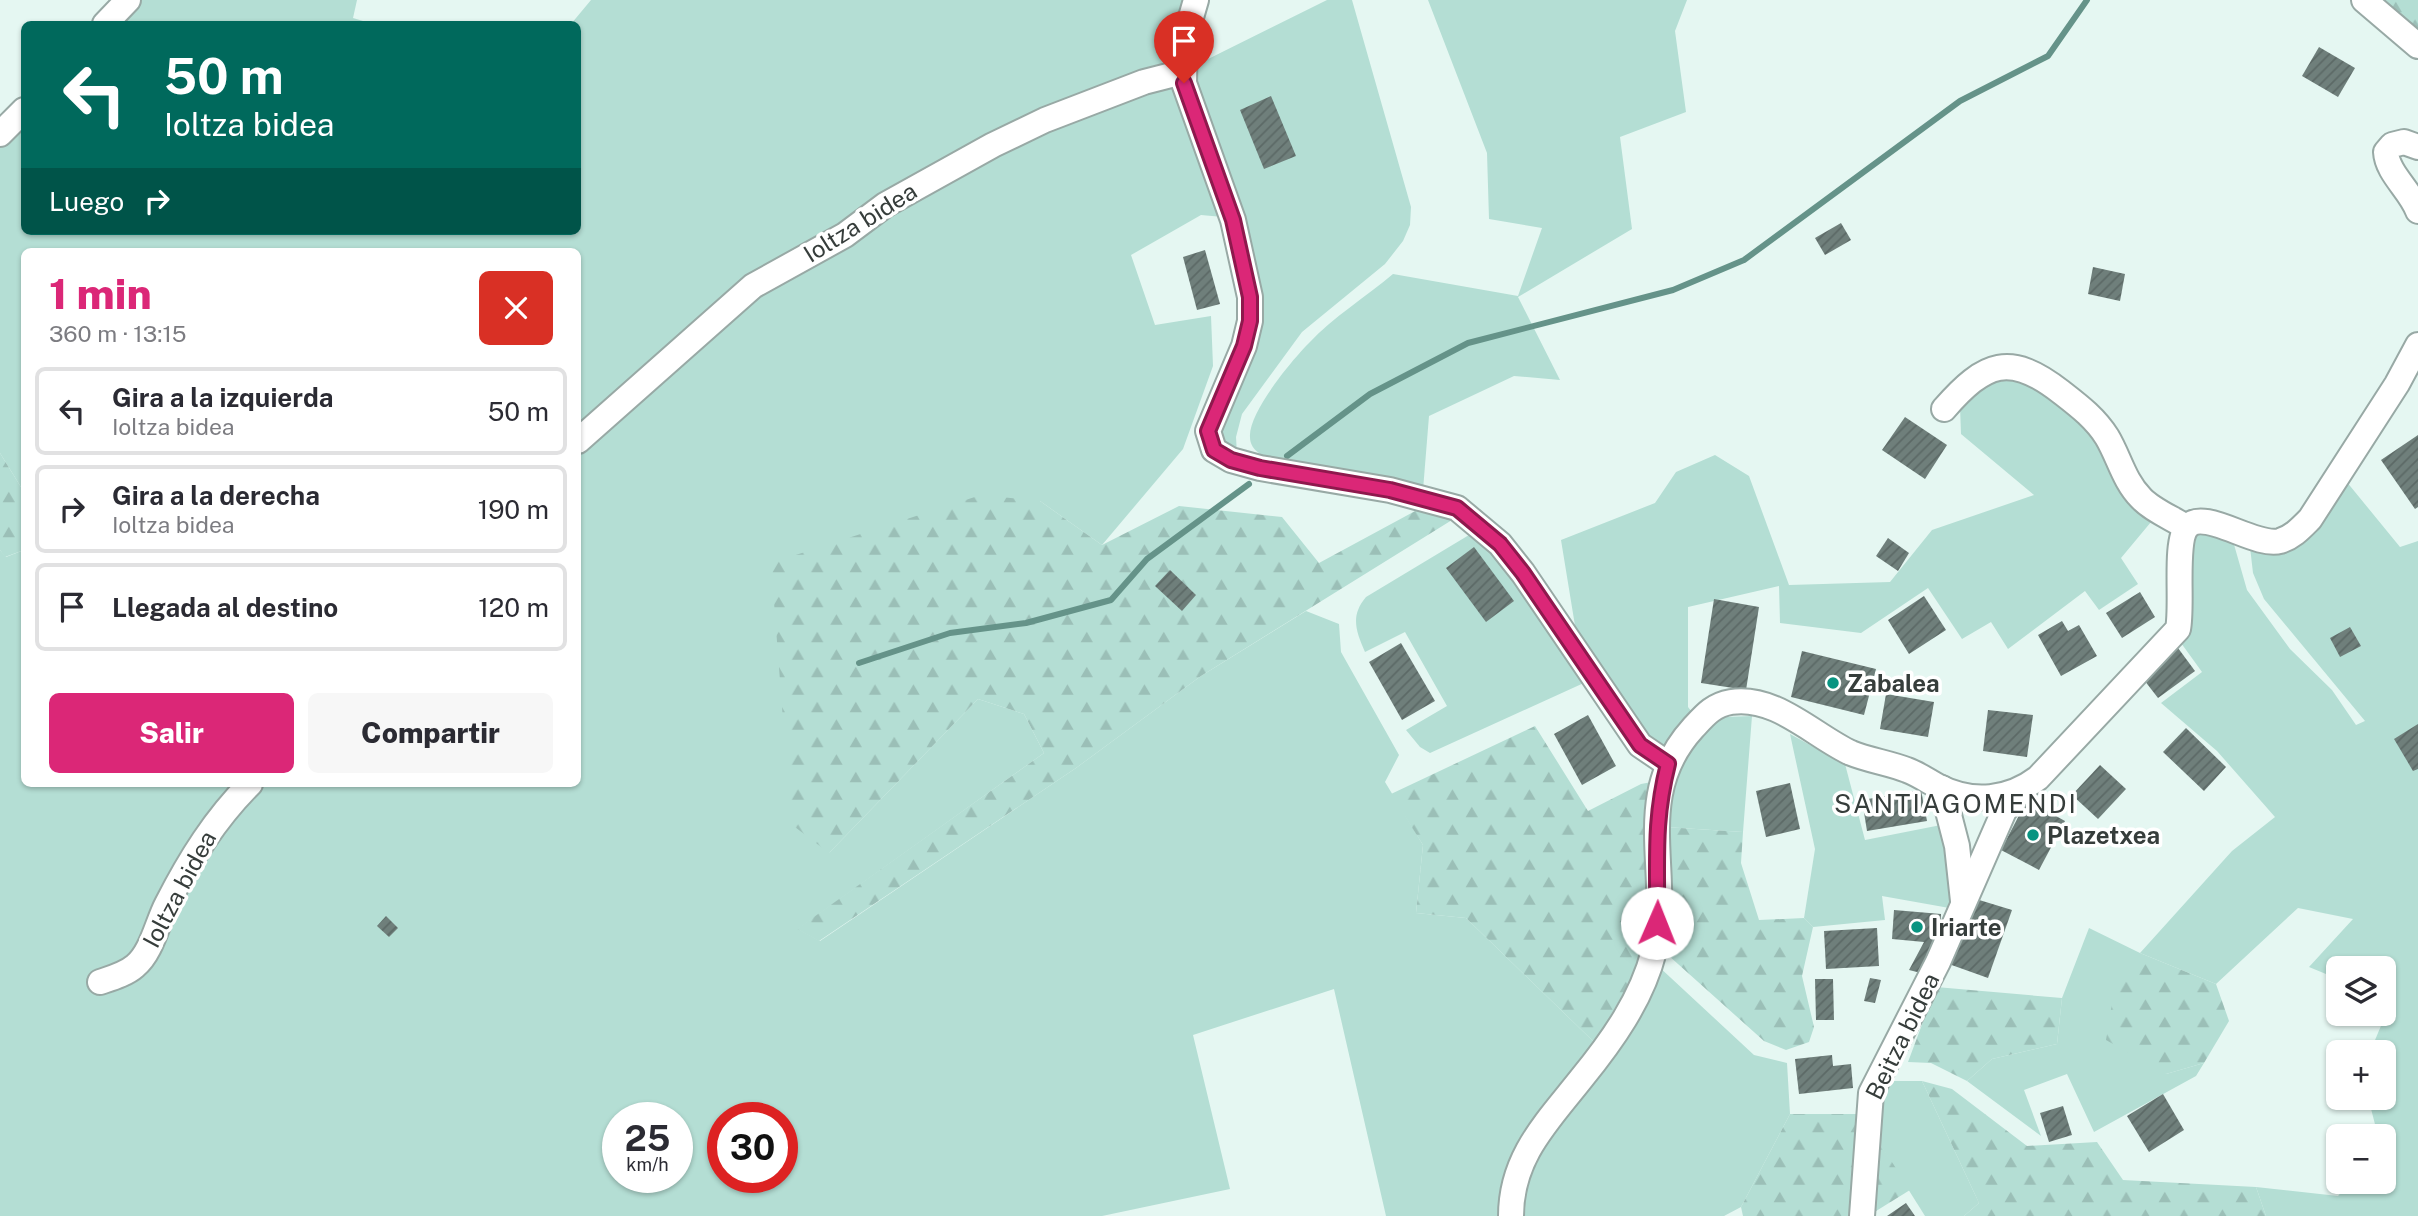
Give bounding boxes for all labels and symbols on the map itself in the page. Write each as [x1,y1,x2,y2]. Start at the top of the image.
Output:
pin [1154,11,1214,83]
street label: Ioltza bidea [798,176,922,268]
place label: Zabalea [1847,669,1940,697]
marker: Zabalea [1825,675,1841,691]
district label: SANTIAGOMENDI [1834,788,2078,819]
place label: Plazetxea [2047,821,2160,849]
street label: Ioltza bidea [137,826,221,952]
marker: Plazetxea [2025,827,2041,843]
position arrow [1620,886,1694,960]
place label: Iriarte [1931,913,2001,941]
marker: Iriarte [1909,919,1925,935]
street label: Beitza bidea [1859,968,1945,1104]
speed limit sign: 30 [707,1102,798,1193]

